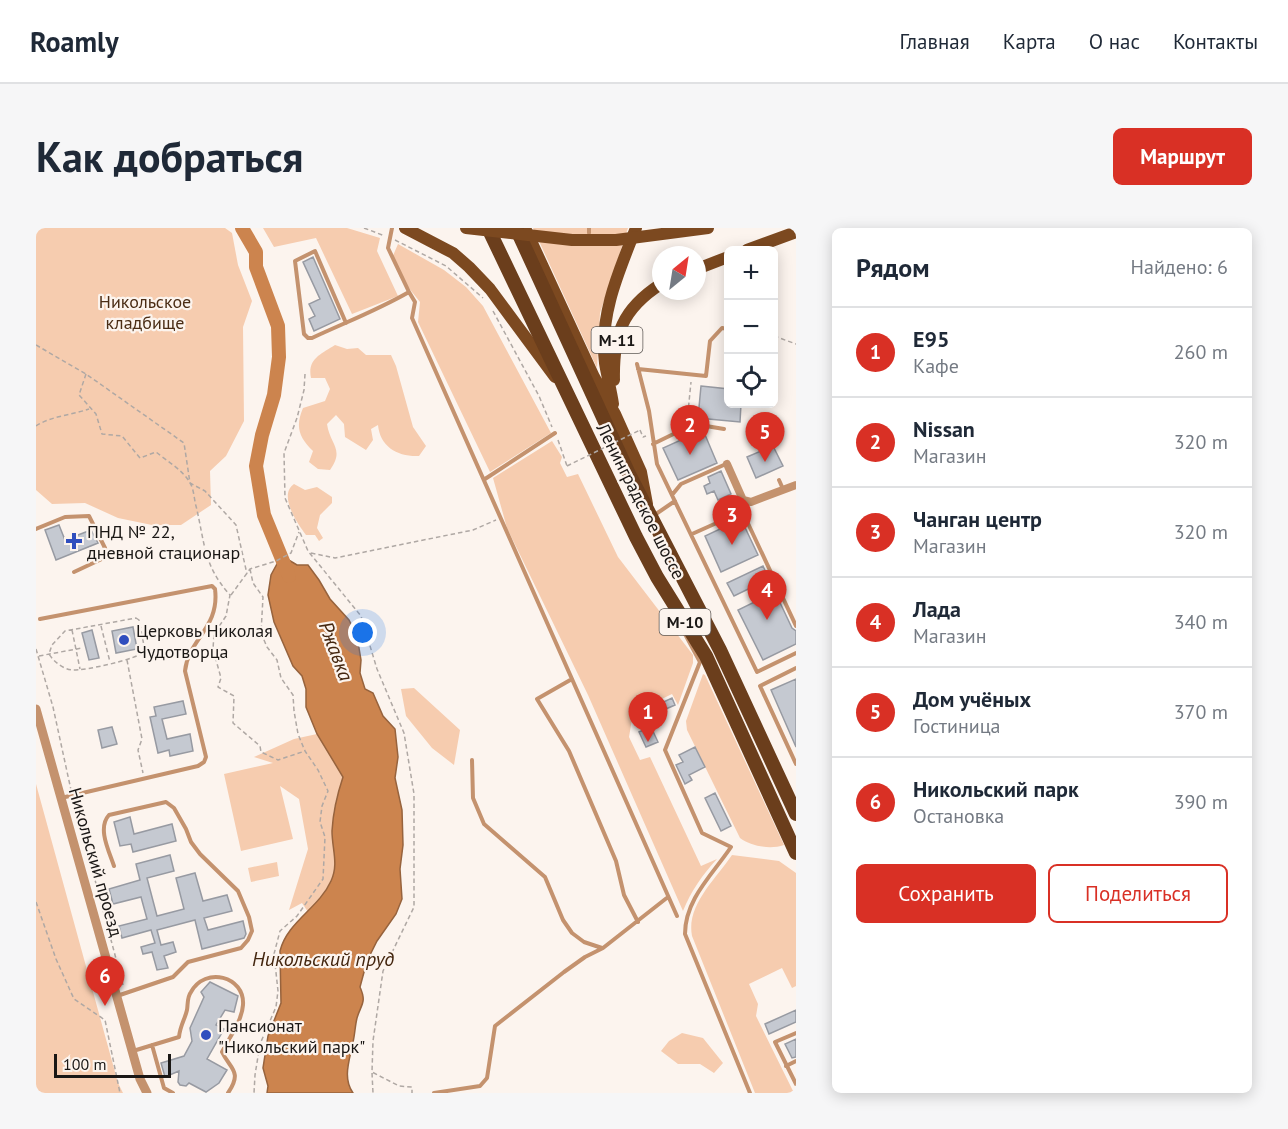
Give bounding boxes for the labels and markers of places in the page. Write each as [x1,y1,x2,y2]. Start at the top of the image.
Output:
pin: 2 [670,406,710,455]
pin: 5 [746,412,784,462]
pin: 3 [712,496,752,545]
place label: ПНД № 22, дневной стационар [87,520,240,564]
marker: ПНД № 22, дневной стационар [65,532,83,550]
pin: 4 [748,570,786,620]
place label: Церковь Николая Чудотворца [136,619,273,663]
marker: Церковь Николая Чудотворца [117,633,131,647]
pin: 1 [628,692,668,742]
pin: 6 [86,956,124,1006]
place label: Пансионат "Никольский парк" [218,1014,365,1058]
marker: Пансионат "Никольский парк" [199,1028,213,1042]

